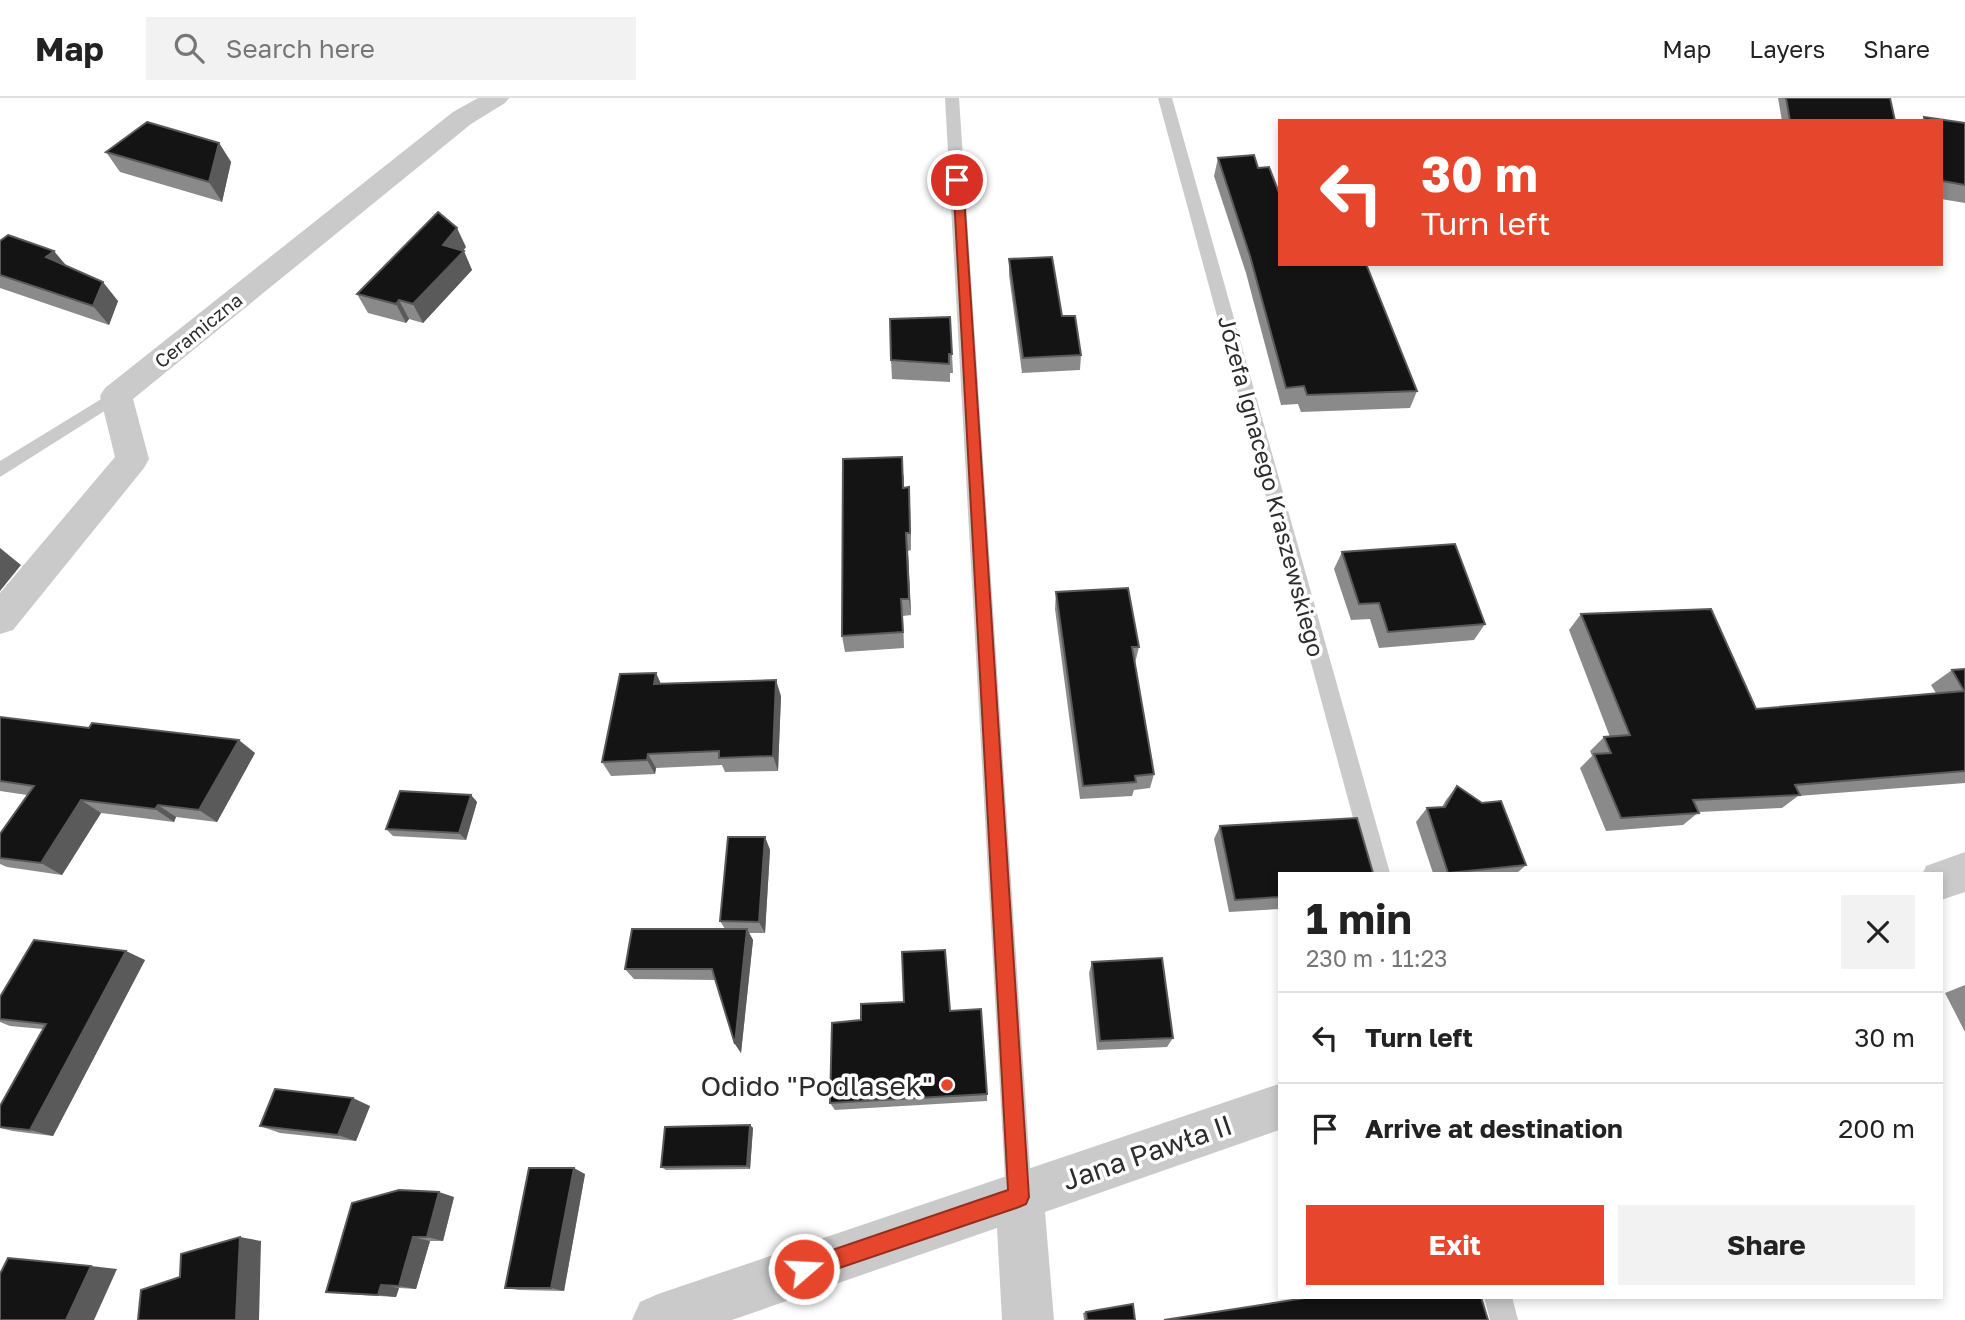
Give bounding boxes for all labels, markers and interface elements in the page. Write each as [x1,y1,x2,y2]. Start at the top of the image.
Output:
search box [146,17,636,80]
text: Map [35,29,104,68]
icon: search [170,29,208,67]
text: Search here [226,33,375,64]
text: Map [1662,34,1711,63]
text: Layers [1749,34,1825,63]
text: Share [1863,34,1930,63]
text: 30 m [1421,144,1538,203]
icon: left [1306,147,1397,238]
pin [927,150,987,210]
icon: arrive [938,161,976,199]
text: Turn left [1421,204,1550,242]
street label: Ceramiczna [149,288,247,372]
street label: Józefa Ignacego Kraszewskiego [1213,312,1331,660]
text: 1 min [1306,893,1412,943]
button: close [1841,895,1915,969]
text: 230 m · 11:23 [1306,944,1448,972]
icon: left [1306,1019,1344,1057]
text: Turn left [1365,1022,1473,1053]
text: 30 m [1854,1022,1915,1053]
place label: Odido "Podlasek" [700,1069,933,1102]
marker: Odido "Podlasek" [939,1077,955,1093]
street label: Jana Pawła II [1058,1107,1236,1197]
icon: arrive [1306,1110,1344,1148]
text: Arrive at destination [1365,1113,1623,1144]
text: 200 m [1838,1113,1915,1144]
button: Exit [1306,1205,1604,1285]
button: Share [1618,1205,1915,1285]
position arrow [767,1232,841,1306]

